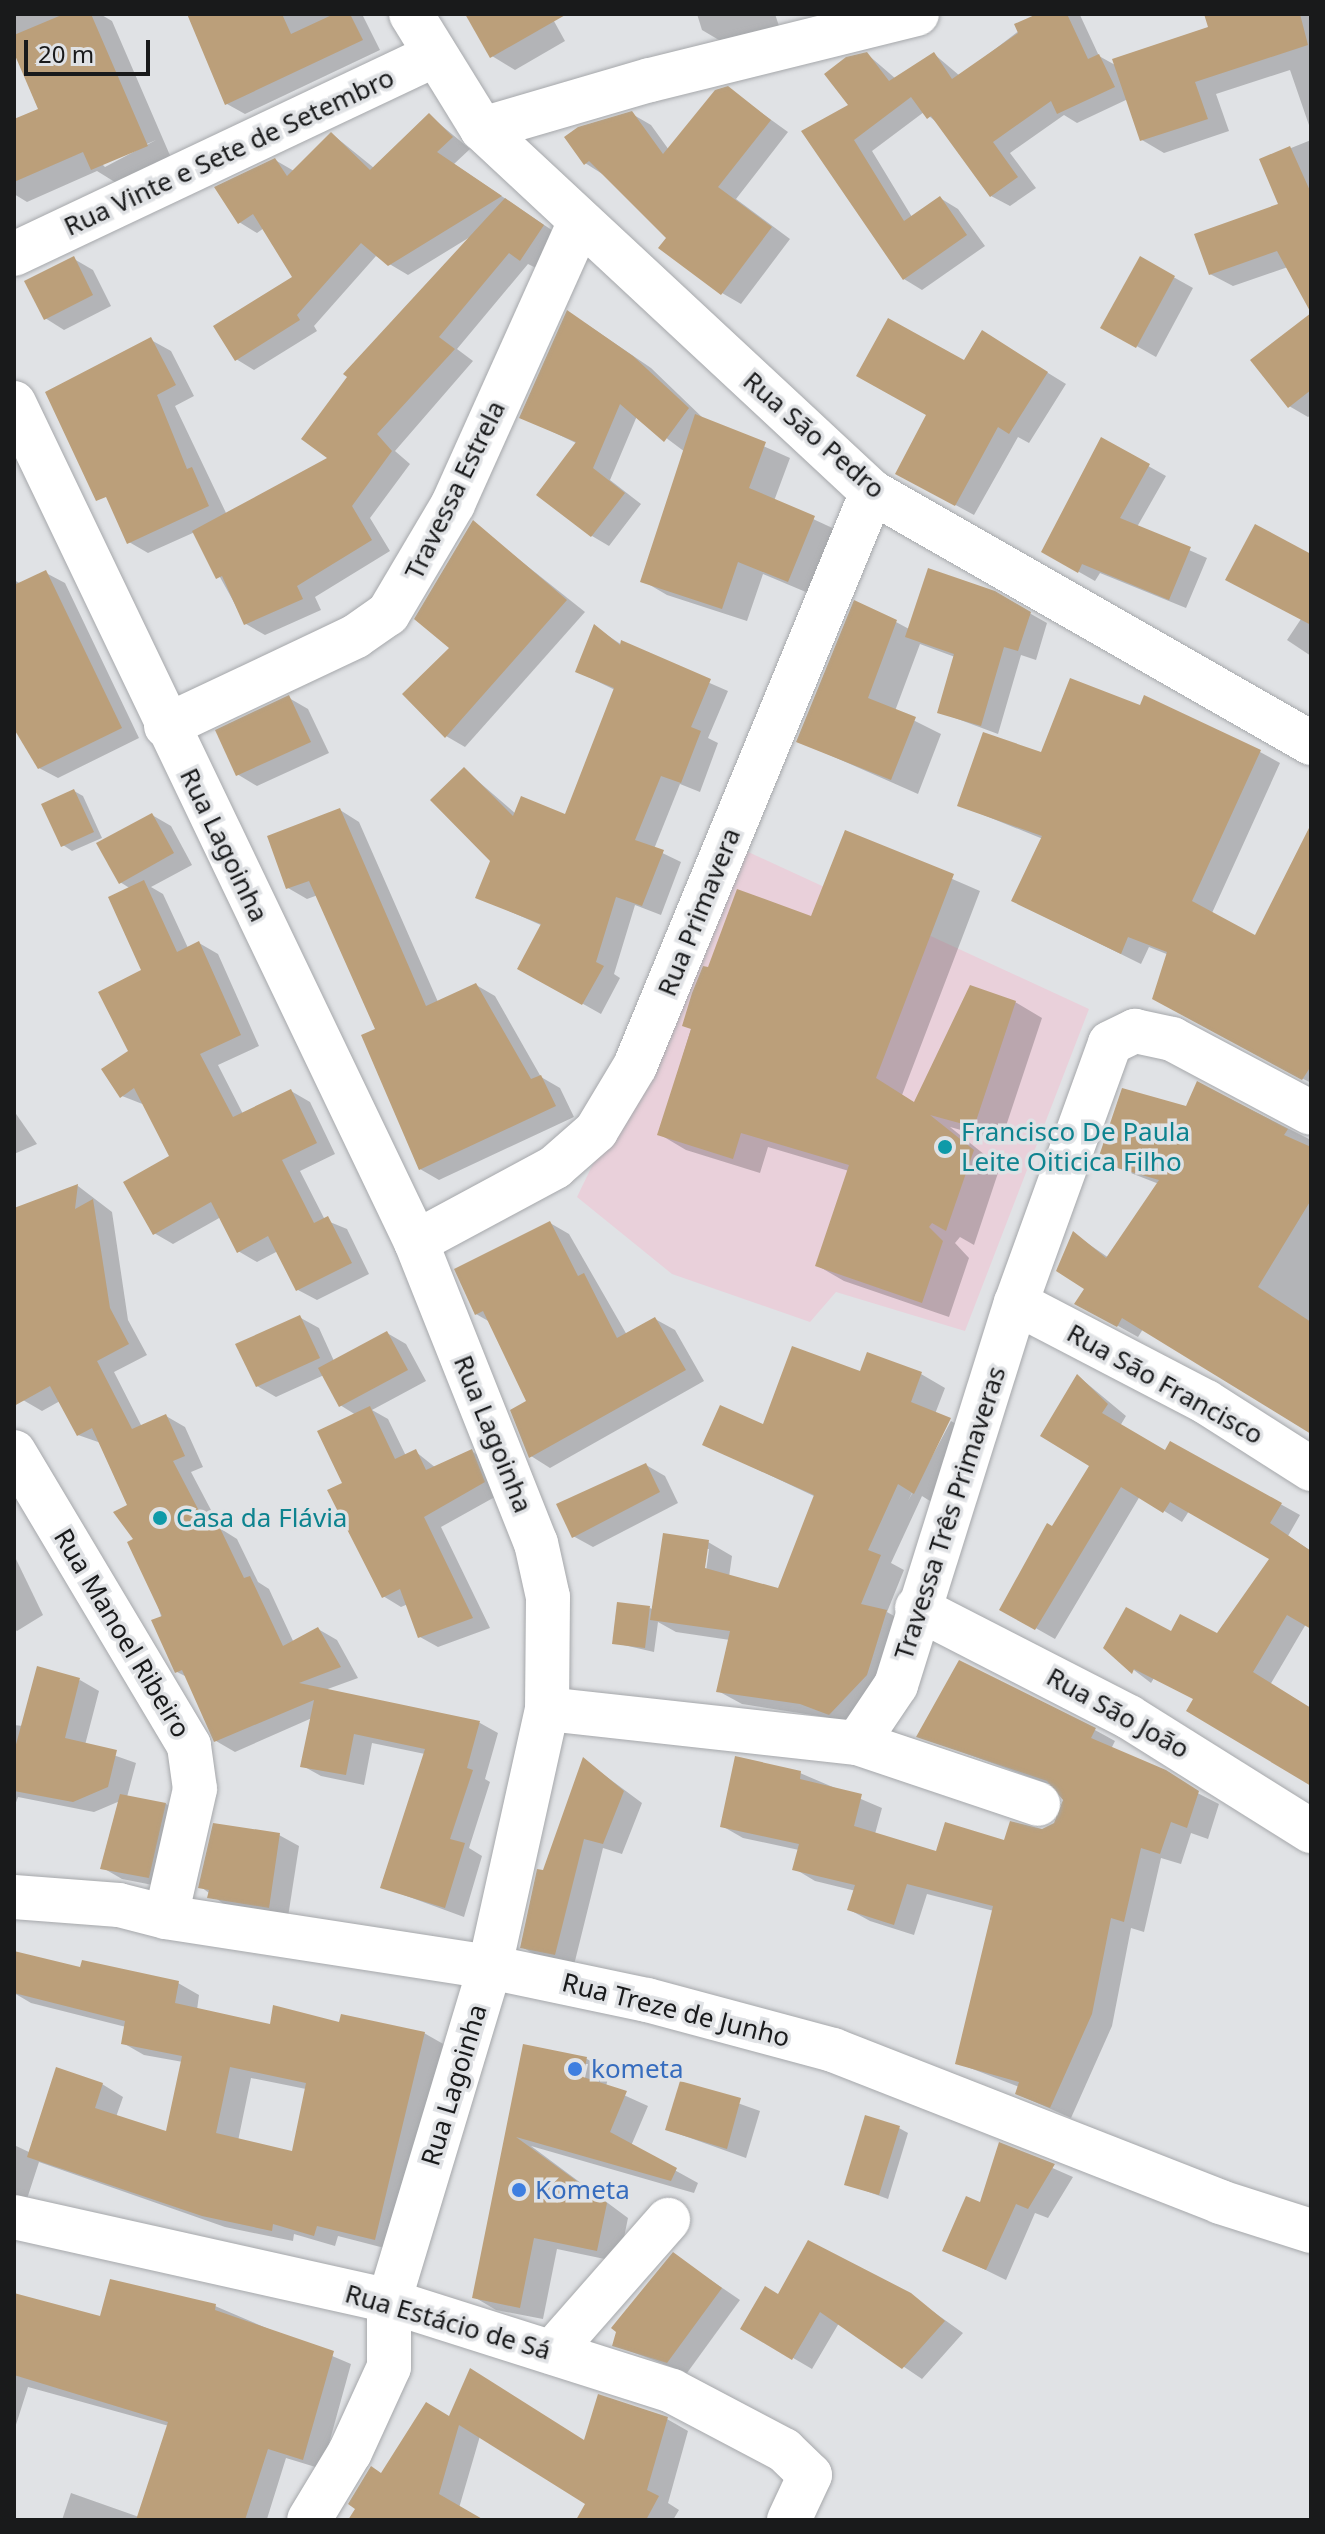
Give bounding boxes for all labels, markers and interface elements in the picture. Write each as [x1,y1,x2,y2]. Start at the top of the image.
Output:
scale bar [28,24,154,74]
text: 20 m [38,37,94,70]
street label: Rua Vinte e Sete de Setembro [59,62,399,242]
street label: Rua São Pedro [737,365,891,505]
street label: Travessa Estrela [398,396,512,584]
street label: Rua Lagoinha [173,763,275,927]
street label: Rua Primavera [651,823,747,1001]
place label: Francisco De Paula Leite Oiticica Filho [961,1116,1190,1178]
marker: Francisco De Paula Leite Oiticica Filho [936,1138,954,1156]
street label: Rua São Francisco [1062,1317,1268,1451]
street label: Rua Lagoinha [447,1351,539,1517]
street label: Travessa Três Primaveras [888,1362,1012,1664]
place label: Casa da Flávia [176,1502,347,1534]
marker: Casa da Flávia [151,1509,169,1527]
street label: Rua Manoel Ribeiro [47,1523,197,1743]
street label: Rua São João [1041,1661,1195,1765]
street label: Rua Treze de Junho [559,1967,793,2053]
street label: Rua Lagoinha [415,2001,493,2169]
place label: kometa [591,2053,684,2085]
marker: kometa [566,2060,584,2078]
place label: Kometa [535,2174,630,2206]
marker: Kometa [510,2181,528,2199]
street label: Rua Estácio de Sá [342,2278,554,2366]

